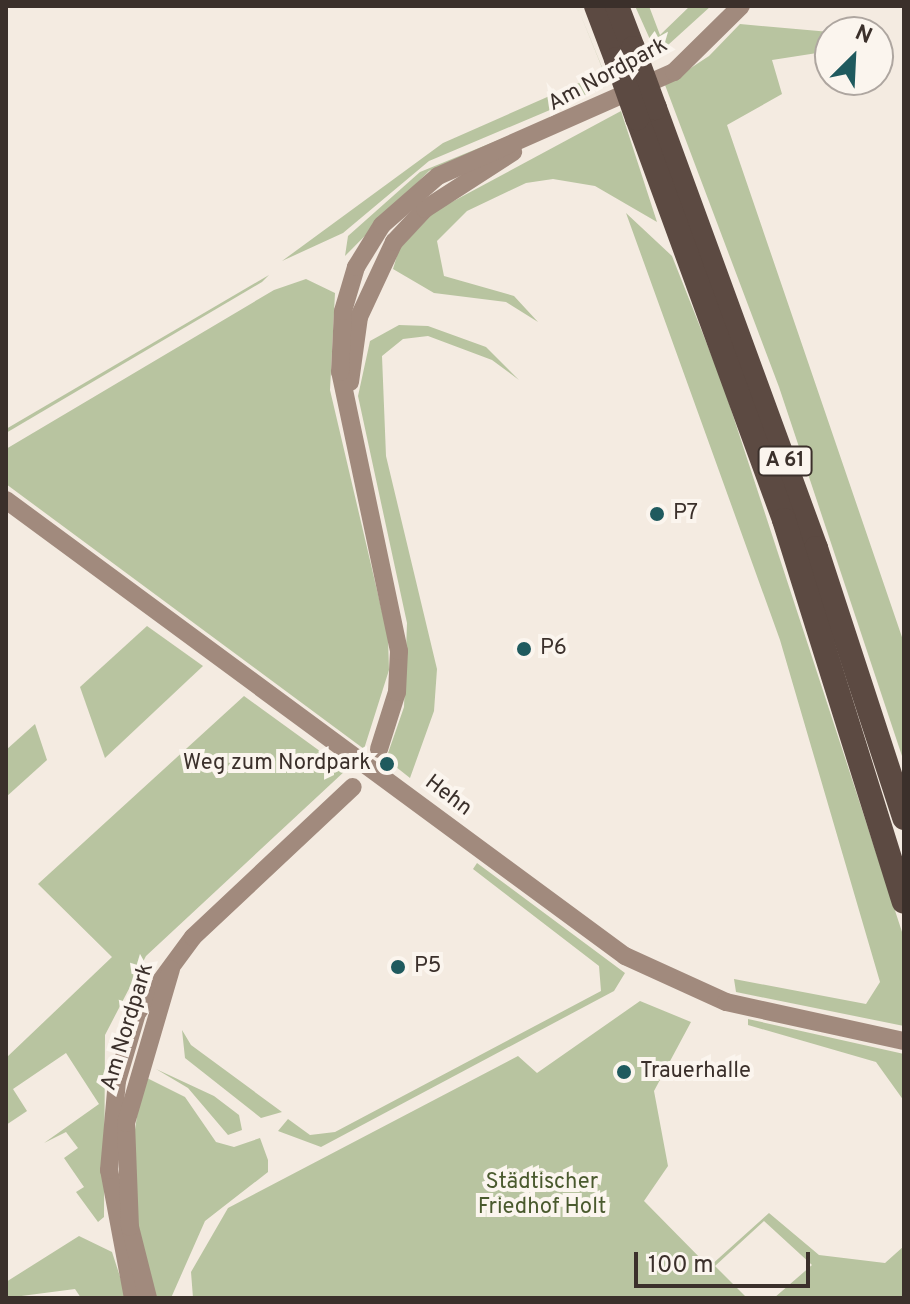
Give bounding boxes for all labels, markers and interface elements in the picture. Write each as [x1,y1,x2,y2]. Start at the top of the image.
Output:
north arrow [814,16,894,96]
text: N [850,20,876,51]
street label: Am Nordpark [544,32,672,118]
road number: A 61 [757,445,813,477]
place label: P7 [673,501,698,527]
marker: P7 [648,505,666,523]
place label: P6 [540,636,567,662]
marker: P6 [515,640,533,658]
place label: Weg zum Nordpark [183,751,371,777]
marker: Weg zum Nordpark [378,755,396,773]
street label: Hehn [419,770,477,822]
place label: P5 [414,954,442,980]
marker: P5 [389,958,407,976]
street label: Am Nordpark [96,960,160,1094]
place label: Trauerhalle [640,1059,751,1085]
marker: Trauerhalle [615,1063,633,1081]
park label: Städtischer Friedhof Holt [478,1169,606,1220]
scale bar [638,1236,814,1286]
text: 100 m [648,1251,714,1281]

